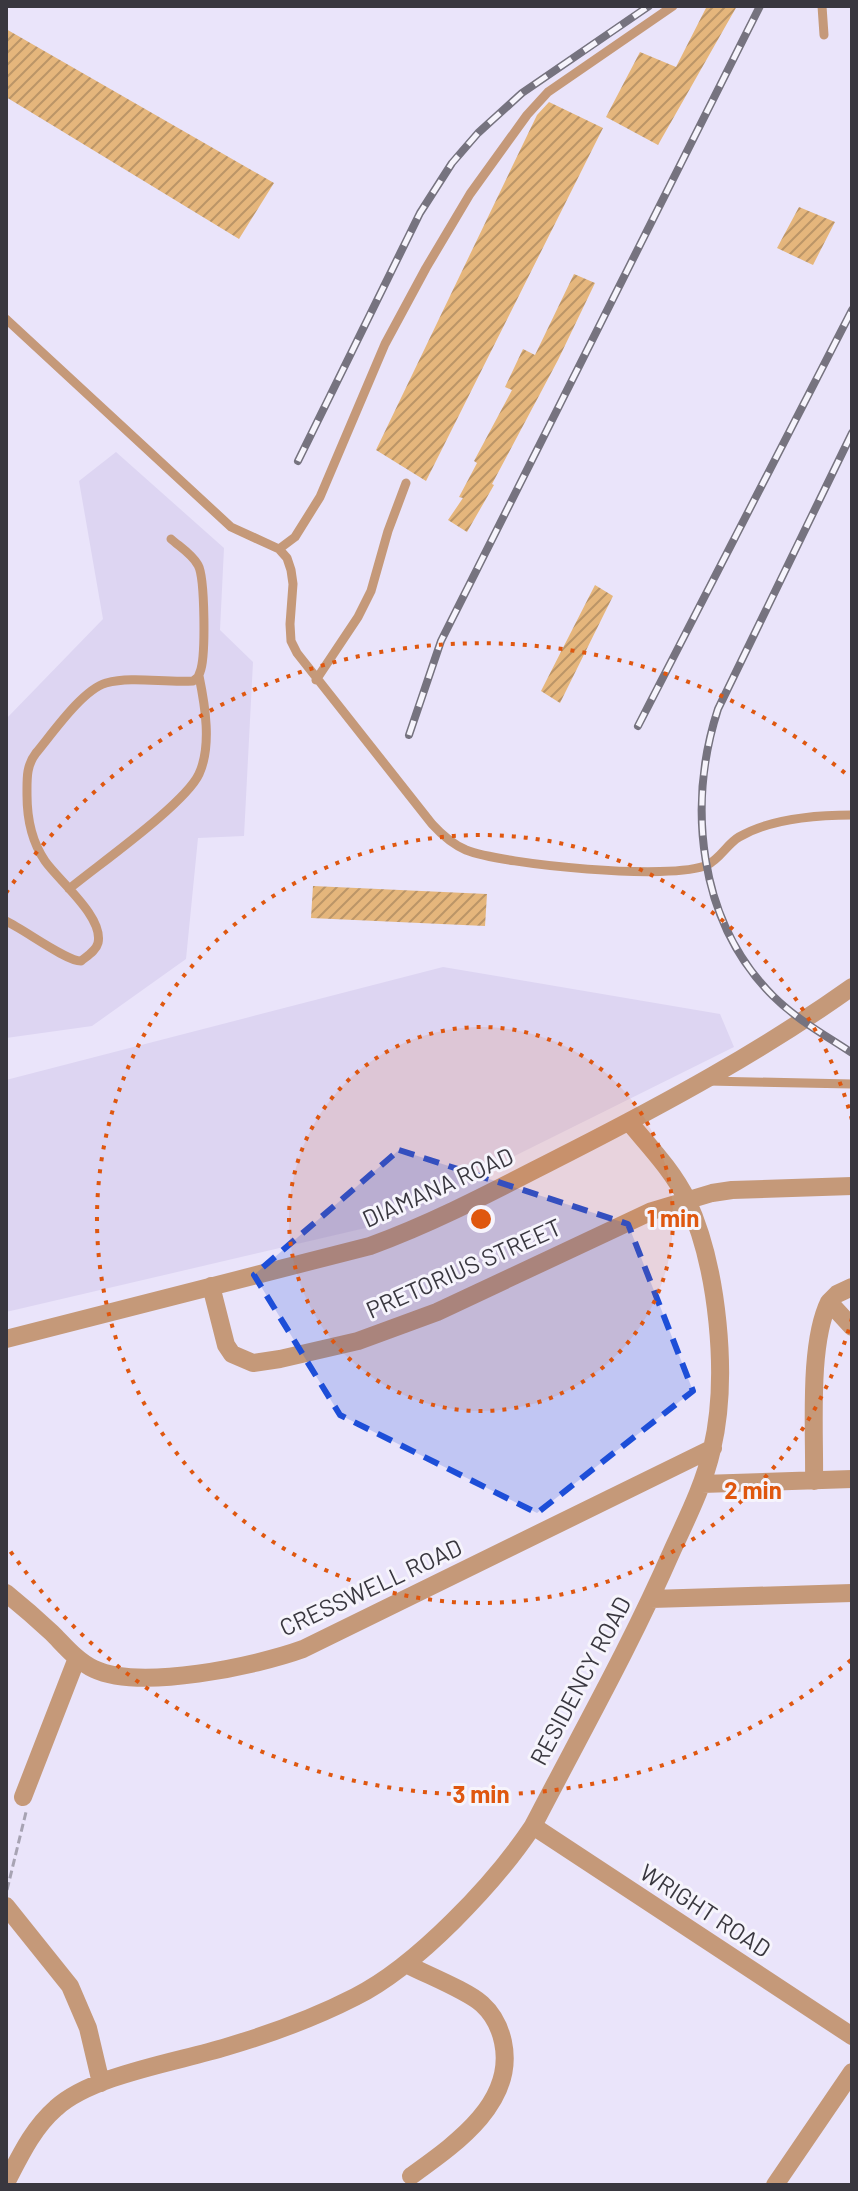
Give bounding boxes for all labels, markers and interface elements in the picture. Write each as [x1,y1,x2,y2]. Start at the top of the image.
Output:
street label: DIAMANA ROAD [358,1140,517,1233]
text: 1 min [647,1203,699,1232]
centre of rings [467,1205,495,1233]
street label: PRETORIUS STREET [361,1212,566,1324]
text: 2 min [724,1475,782,1504]
street label: CRESSWELL ROAD [275,1532,466,1642]
street label: RESIDENCY ROAD [523,1591,636,1770]
text: 3 min [452,1779,510,1808]
street label: WRIGHT ROAD [635,1857,777,1963]

